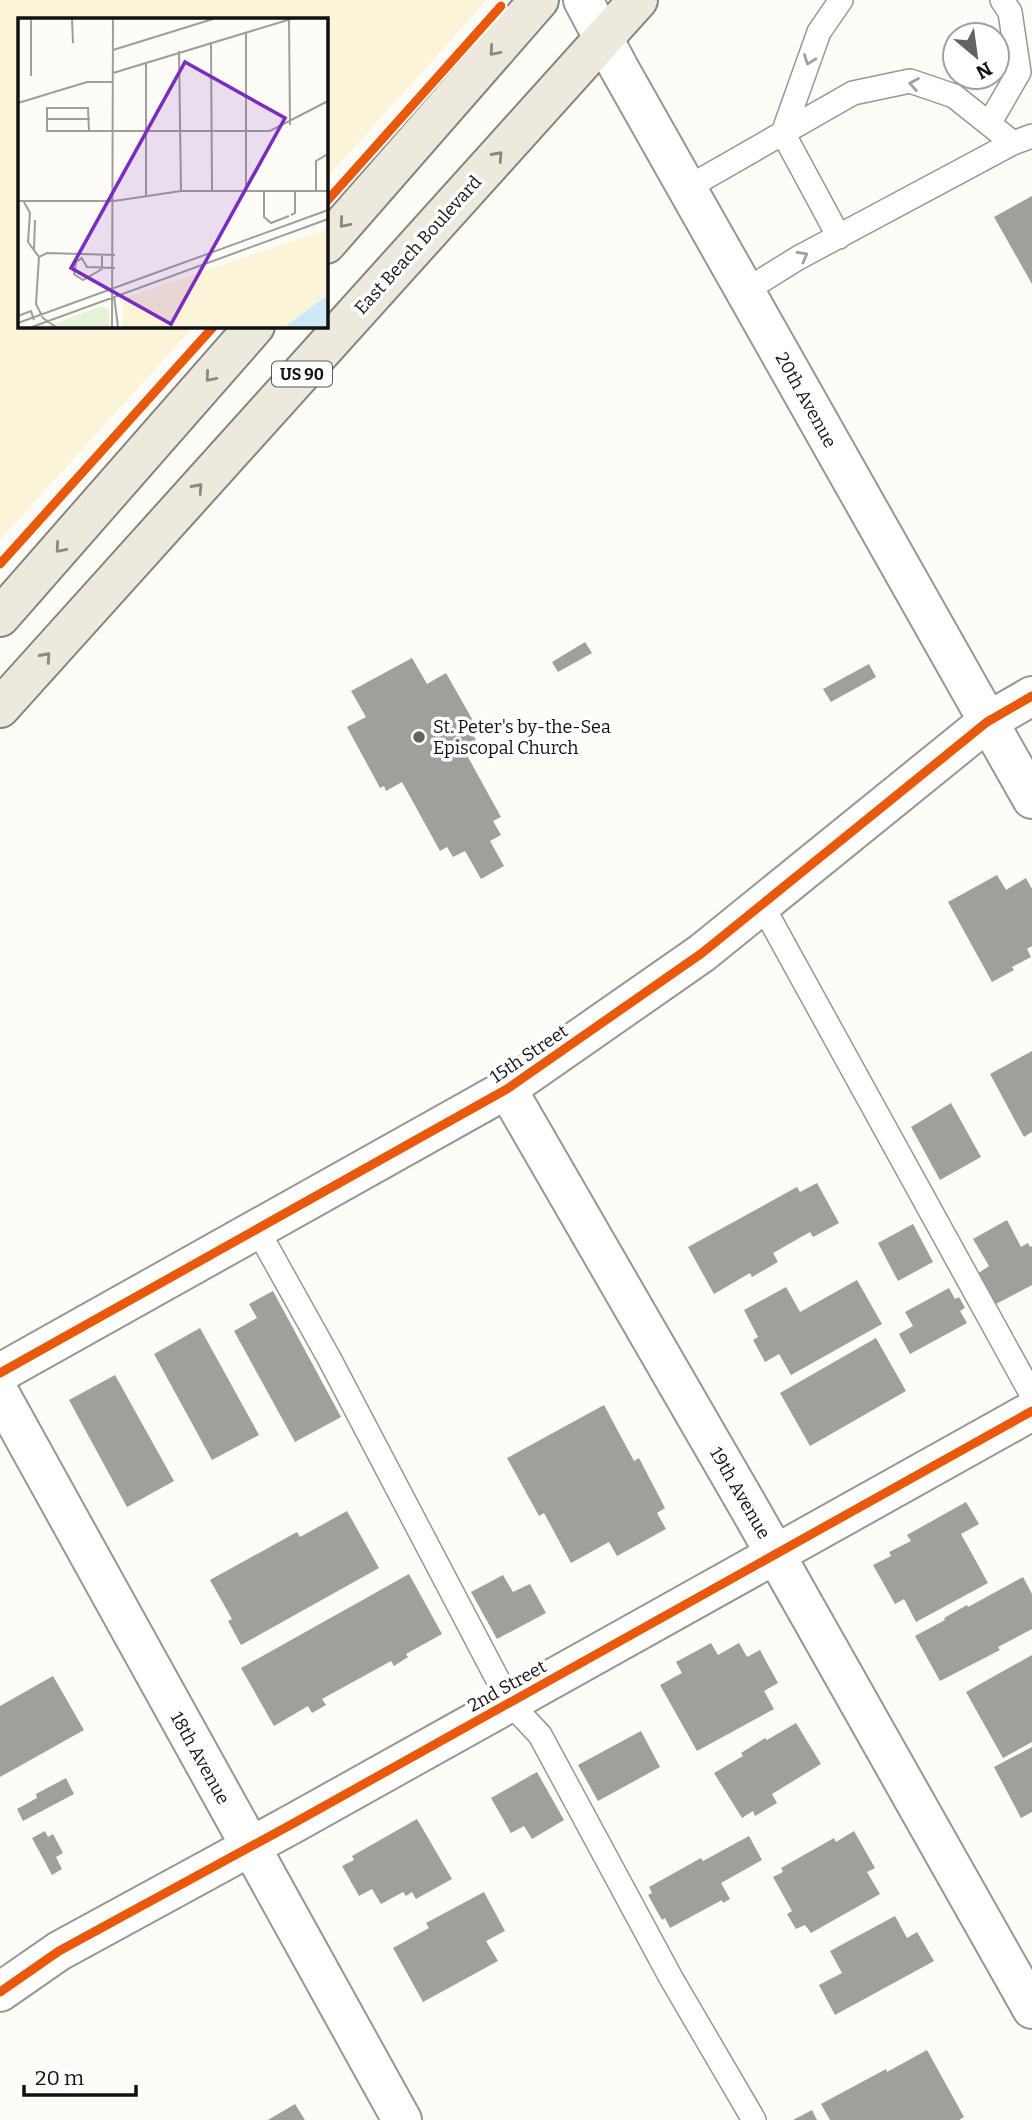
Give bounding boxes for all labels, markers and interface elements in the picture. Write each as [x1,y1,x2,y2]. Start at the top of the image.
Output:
inset map [18,18,327,327]
north arrow [941,21,1011,91]
one-way arrow [490,43,502,56]
one-way arrow [803,53,817,65]
text: N [972,57,996,84]
one-way arrow [908,77,920,92]
one-way arrow [490,151,503,164]
street label: East Beach Boulevard [350,171,486,319]
one-way arrow [340,215,352,228]
one-way arrow [796,251,809,264]
street label: 20th Avenue [771,348,841,452]
road number: US 90 [272,362,332,386]
one-way arrow [206,369,218,382]
one-way arrow [190,484,202,497]
one-way arrow [56,540,68,553]
one-way arrow [38,652,50,665]
place label: St. Peter's by-the-Sea Episcopal Church [433,716,611,759]
marker: St. Peter's by-the-Sea Episcopal Church [411,729,427,745]
street label: 15th Street [486,1020,572,1088]
street label: 19th Avenue [705,1443,775,1543]
street label: 2nd Street [464,1655,550,1717]
street label: 18th Avenue [166,1708,234,1808]
scale bar [24,2054,136,2098]
text: 20 m [35,2065,84,2091]

